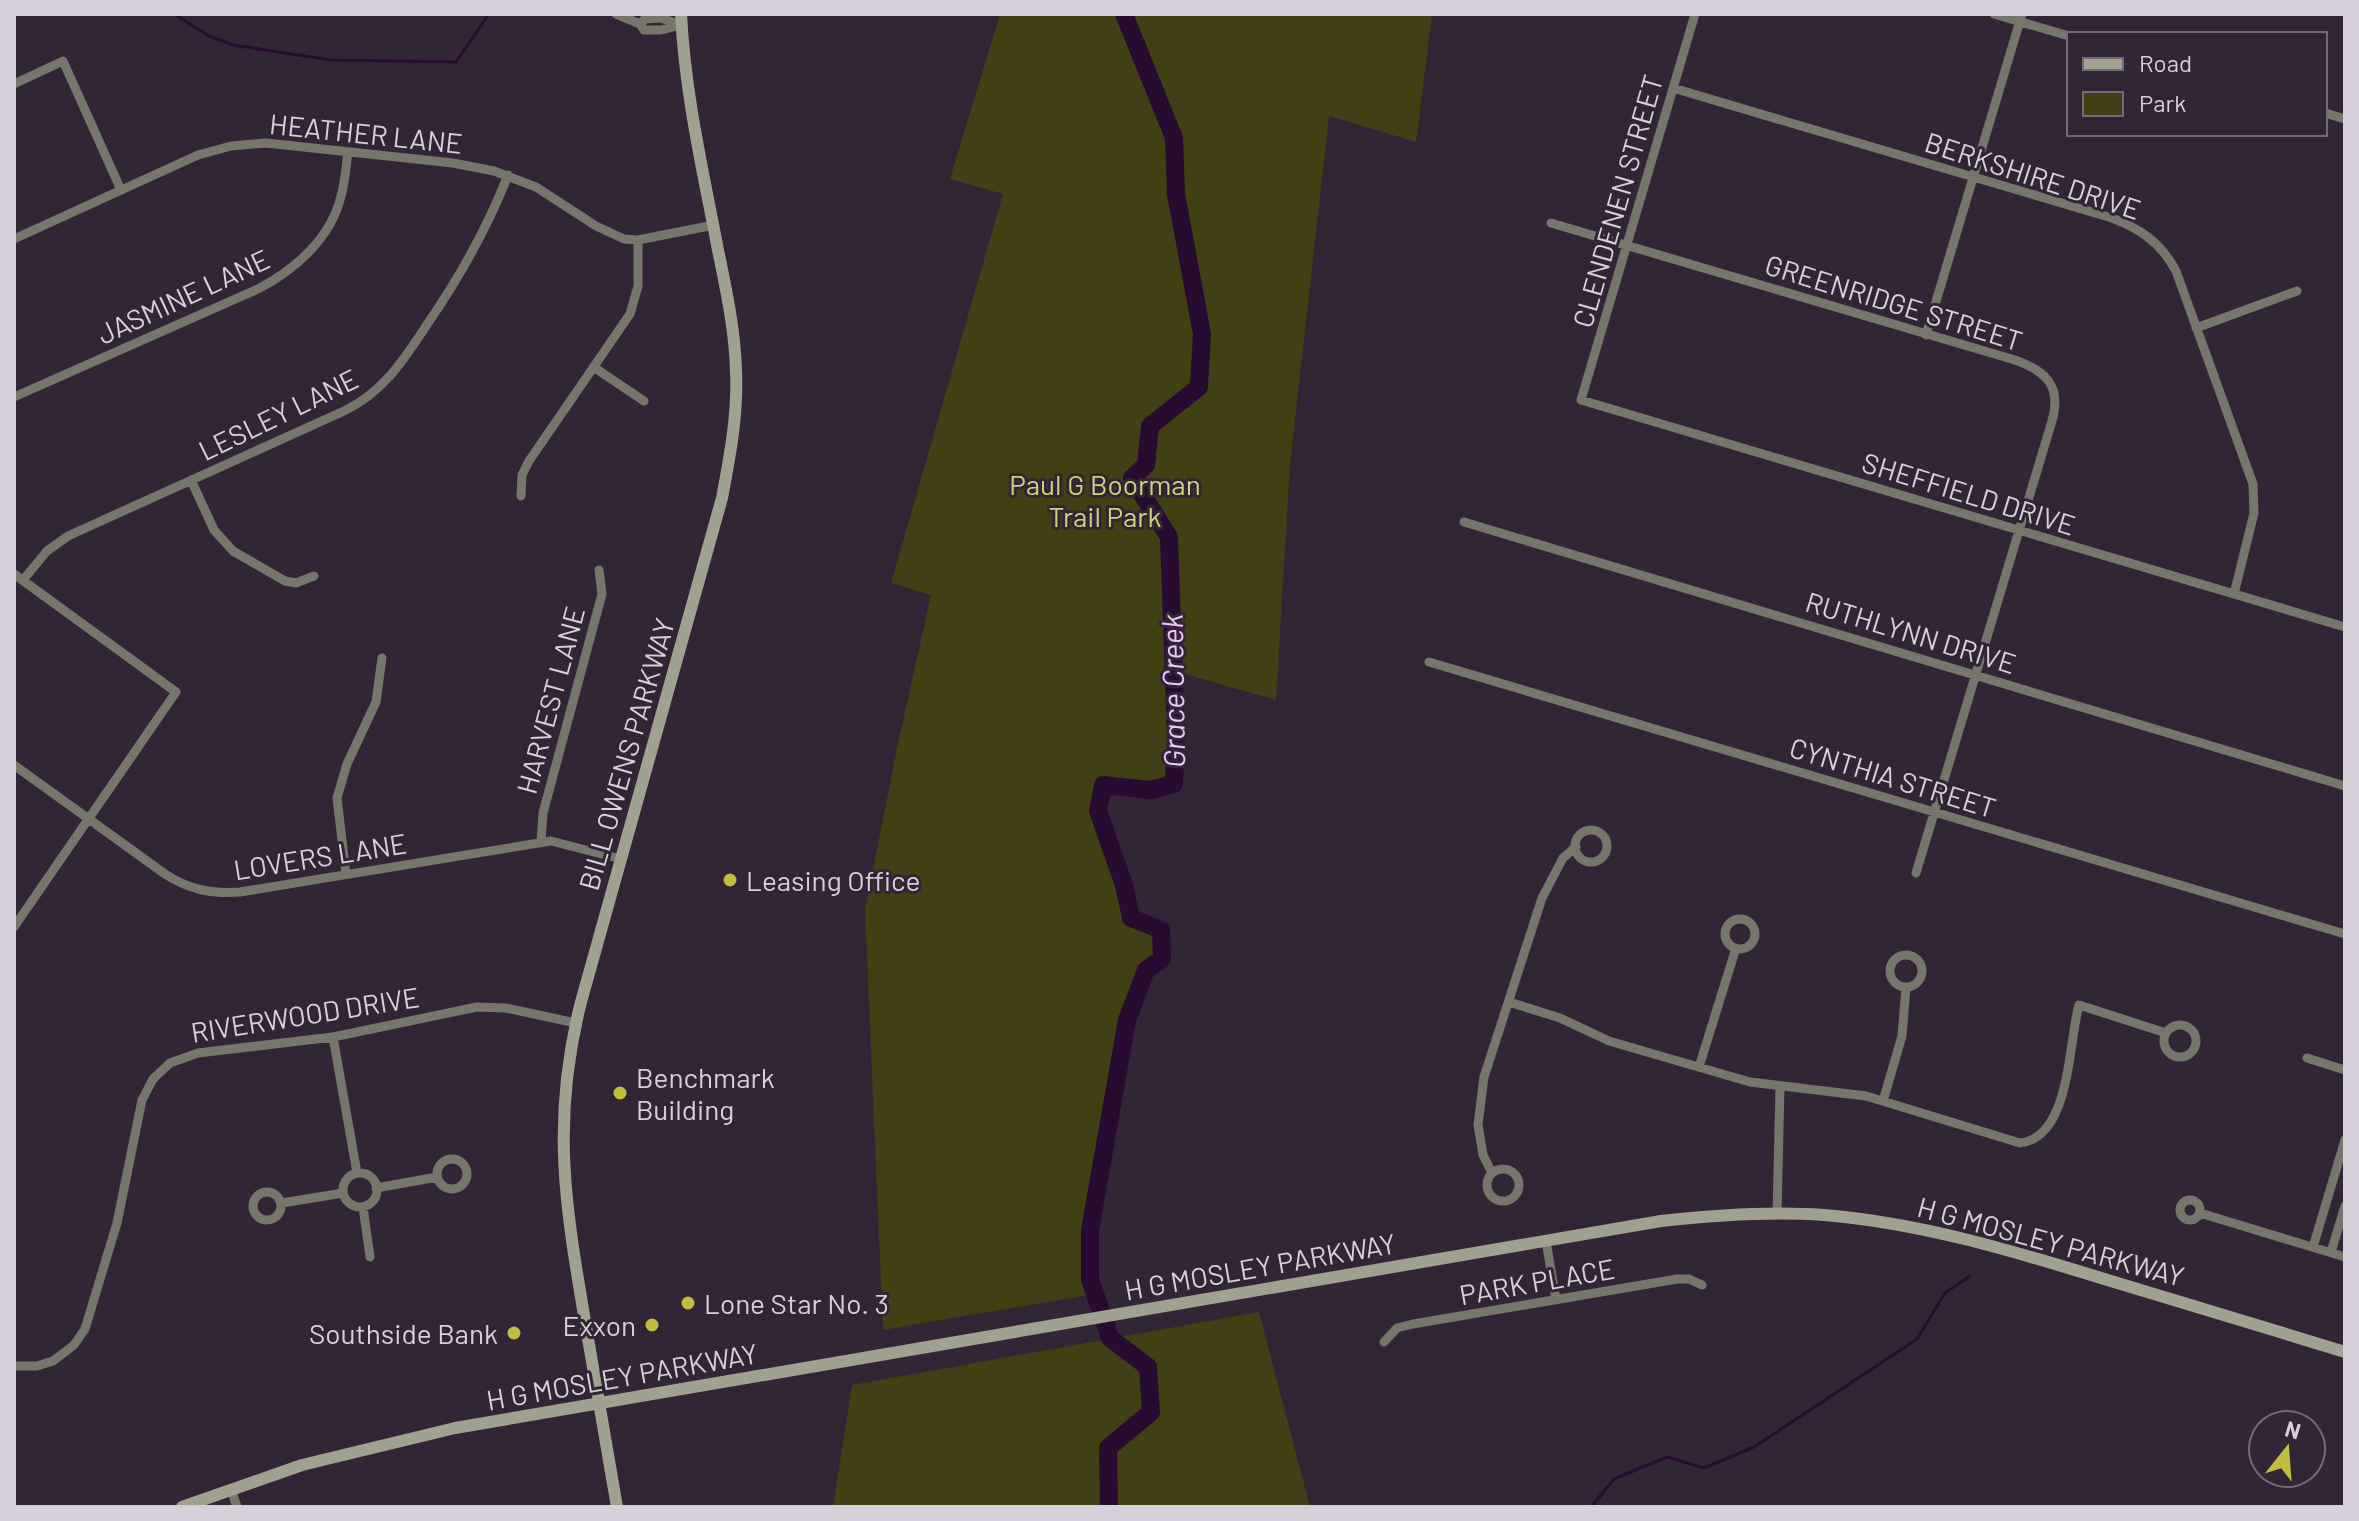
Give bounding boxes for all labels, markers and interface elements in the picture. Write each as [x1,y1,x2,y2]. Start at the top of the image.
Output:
legend [2067,32,2327,136]
text: Road [2139,48,2192,77]
street label: CLENDENEN STREET [1565,71,1669,331]
text: Park [2139,88,2186,117]
street label: HEATHER LANE [268,106,464,160]
street label: BERKSHIRE DRIVE [1921,124,2145,226]
street label: JASMINE LANE [91,241,275,351]
street label: GREENRIDGE STREET [1761,247,2027,357]
street label: LESLEY LANE [193,361,363,467]
street label: SHEFFIELD DRIVE [1858,444,2080,542]
park label: Paul G Boorman Trail Park [1009,467,1201,533]
street label: RUTHLYNN DRIVE [1802,584,2020,680]
street label: HARVEST LANE [509,603,591,797]
water label: Grace Creek [1153,613,1191,768]
street label: BILL OWENS PARKWAY [571,614,681,894]
street label: CYNTHIA STREET [1786,729,2000,825]
street label: LOVERS LANE [231,826,409,886]
place label: Leasing Office [746,863,920,897]
marker: Leasing Office [721,871,739,889]
street label: RIVERWOOD DRIVE [188,979,422,1049]
place label: Benchmark Building [636,1060,775,1126]
marker: Benchmark Building [611,1084,629,1102]
street label: H G MOSLEY PARKWAY [1914,1189,2188,1293]
street label: H G MOSLEY PARKWAY [1122,1225,1398,1307]
street label: PARK PLACE [1457,1251,1617,1311]
place label: Lone Star No. 3 [704,1286,889,1320]
marker: Lone Star No. 3 [679,1294,697,1312]
place label: Exxon [563,1308,636,1342]
place label: Southside Bank [309,1316,498,1350]
marker: Exxon [643,1316,661,1334]
marker: Southside Bank [505,1324,523,1342]
street label: H G MOSLEY PARKWAY [484,1335,760,1417]
north arrow [2247,1409,2327,1489]
text: N [2282,1414,2304,1443]

